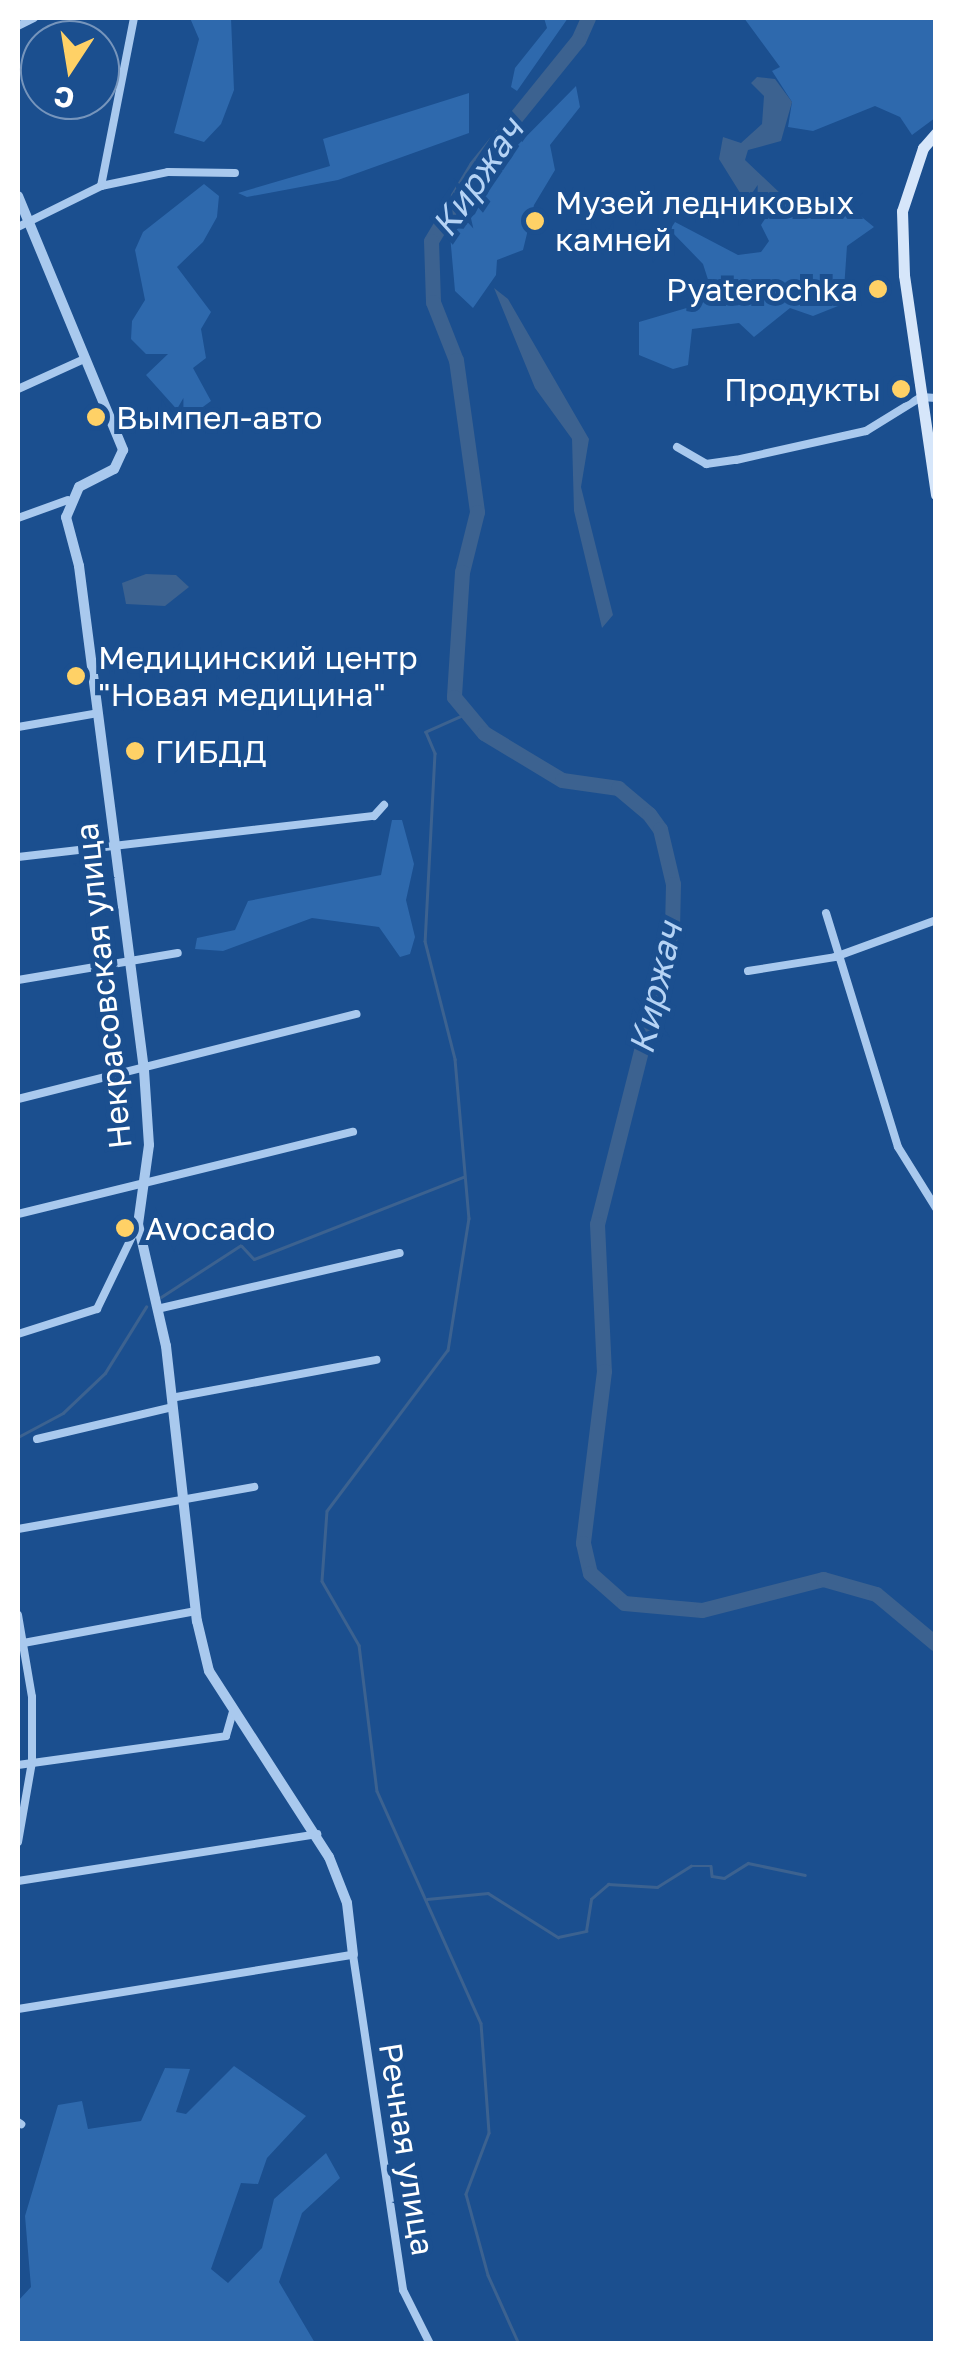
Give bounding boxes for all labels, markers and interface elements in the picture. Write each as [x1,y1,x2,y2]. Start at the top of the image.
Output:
north arrow [20,20,120,120]
text: С [51,80,77,116]
water label: Киржач [422,110,532,244]
place label: Музей ледниковых камней [555,184,854,259]
marker: Музей ледниковых камней [524,210,546,232]
place label: Pyaterochka [666,270,858,308]
marker: Pyaterochka [867,278,889,300]
place label: Продукты [724,370,881,408]
marker: Продукты [890,378,912,400]
place label: Вымпел-авто [116,398,323,436]
marker: Вымпел-авто [85,406,107,428]
place label: Медицинский центр "Новая медицина" [98,639,418,714]
marker: Медицинский центр "Новая медицина" [63,663,89,689]
place label: ГИБДД [155,732,267,770]
marker: ГИБДД [124,740,146,762]
street label: Некрасовская улица [67,821,139,1151]
water label: Киржач [620,918,690,1058]
place label: Avocado [145,1209,275,1247]
marker: Avocado [114,1217,136,1239]
street label: Речная улица [371,2040,443,2258]

